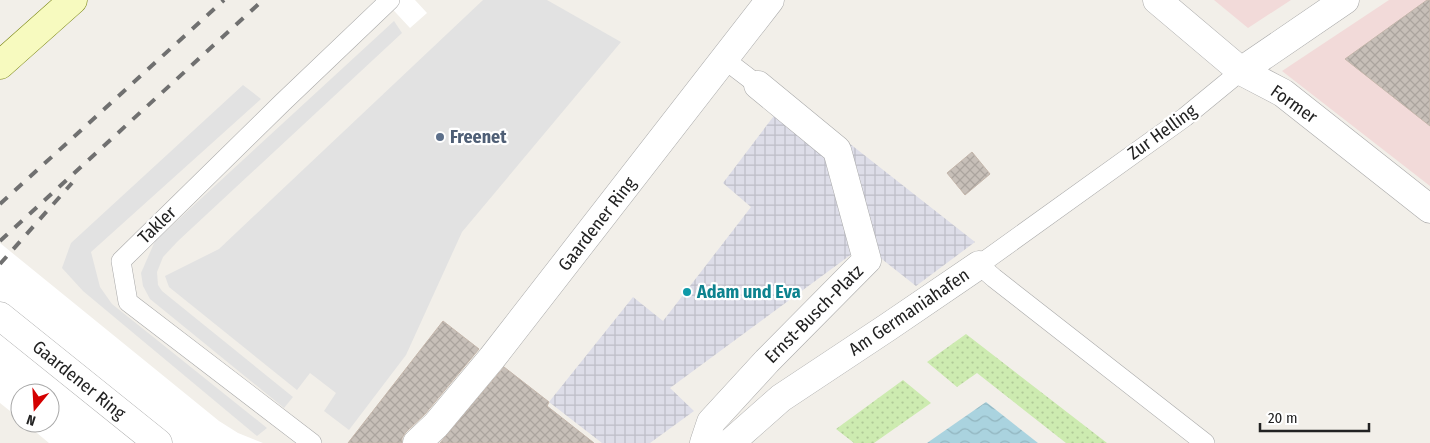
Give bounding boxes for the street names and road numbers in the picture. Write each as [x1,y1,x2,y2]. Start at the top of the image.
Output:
street label: Former [1266,80,1322,128]
street label: Zur Helling [1123,99,1201,164]
street label: Gaardener Ring [553,172,641,275]
street label: Takler [133,201,181,248]
street label: Ernst-Busch-Platz [760,260,868,368]
street label: Am Germaniahafen [845,264,973,360]
street label: Gaardener Ring [28,336,130,425]

